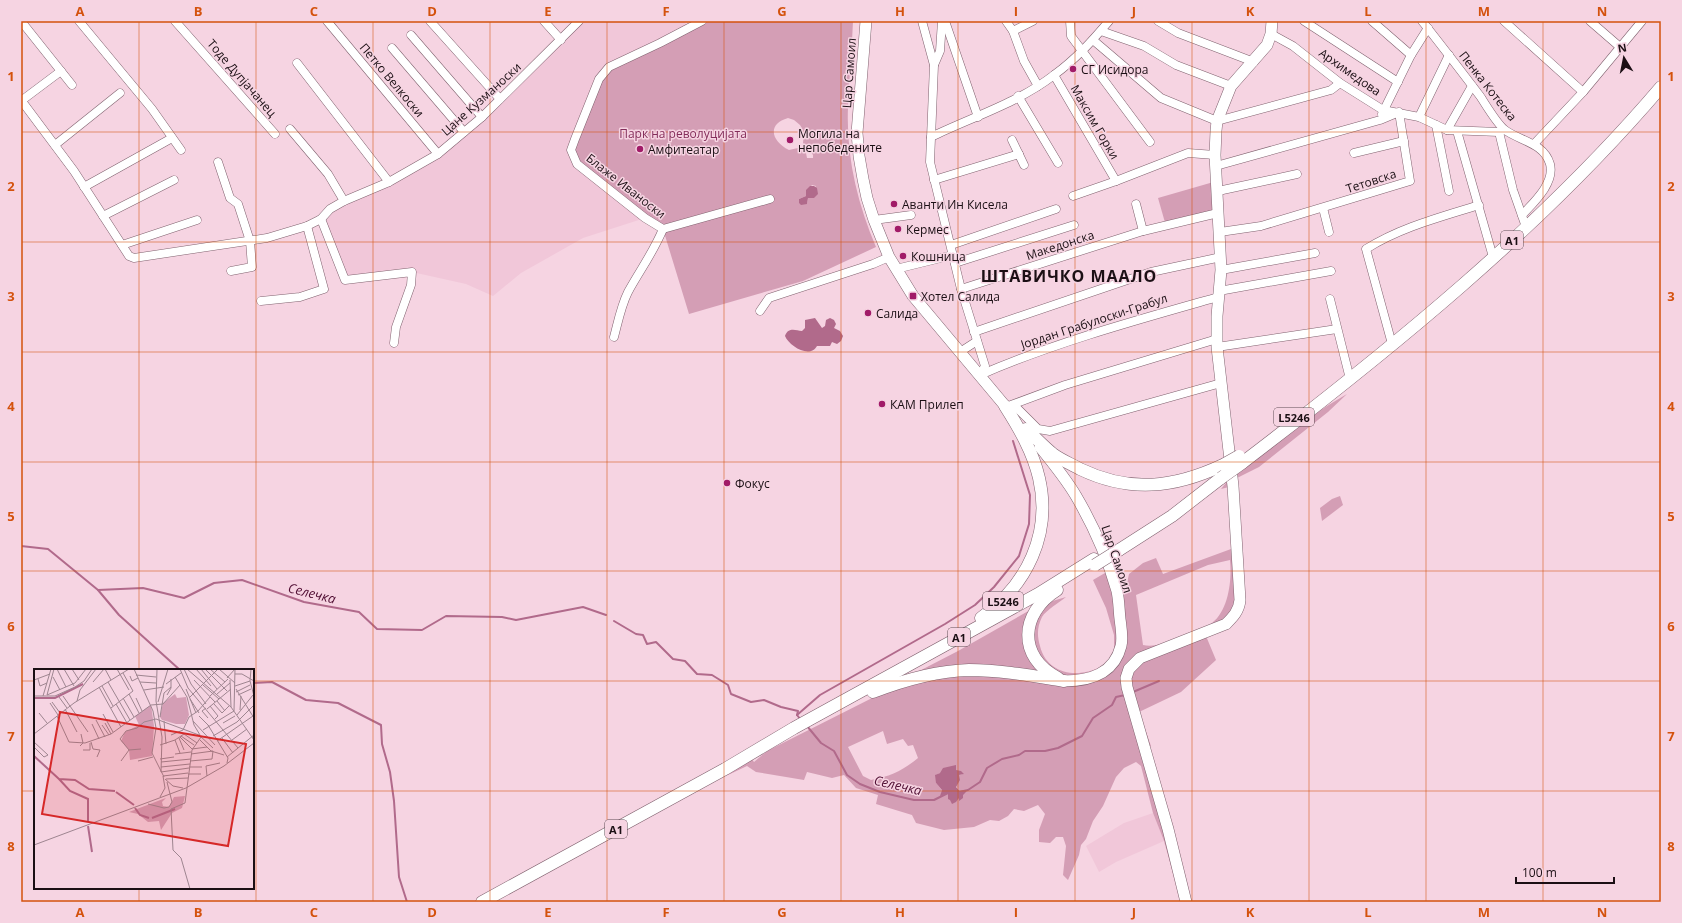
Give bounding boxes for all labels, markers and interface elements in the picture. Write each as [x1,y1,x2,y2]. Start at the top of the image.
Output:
text: A [76,2,85,20]
text: B [194,2,203,20]
text: C [310,2,318,20]
text: D [427,2,437,20]
text: E [544,2,552,20]
text: F [662,2,670,20]
text: G [777,2,787,20]
text: H [895,2,905,20]
text: I [1014,2,1018,20]
text: J [1131,2,1136,20]
text: K [1246,2,1255,20]
text: L [1364,2,1372,20]
text: M [1478,2,1490,20]
text: N [1597,2,1607,20]
street label: Тоде Дупјачанец [204,36,281,121]
street label: Цар Самоил [838,37,860,109]
north arrow [1604,38,1644,78]
street label: Петко Велкоски [356,39,428,121]
text: N [1616,39,1628,56]
street label: Архимедова [1316,44,1384,100]
street label: Пенка Котеска [1455,47,1521,125]
street label: Цане Кузманоски [437,59,525,139]
place label: СГ Исидора [1081,61,1149,78]
marker: СГ Исидора [1068,64,1078,74]
text: 1 [7,67,15,85]
text: 1 [1667,67,1675,85]
street label: Максим Горки [1067,82,1123,162]
park label: Парк на револуцијата [619,125,747,142]
place label: Могила на непобедените [798,125,882,156]
marker: Могила на непобедените [785,135,795,145]
place label: Амфитеатар [648,141,719,158]
marker: Амфитеатар [635,144,645,154]
street label: Блаже Иваноски [583,150,669,222]
street label: Тетовска [1344,165,1398,197]
text: 2 [7,177,15,195]
text: 2 [1667,177,1675,195]
place label: Аванти Ин Кисела [902,196,1008,213]
marker: Аванти Ин Кисела [889,199,899,209]
place label: Кермес [906,221,949,238]
marker: Кермес [893,224,903,234]
street label: Македонска [1024,226,1096,264]
road number: A1 [1501,231,1523,249]
place label: Кошница [911,248,966,265]
marker: Кошница [898,251,908,261]
district label: ШТАВИЧКО МААЛО [981,265,1157,287]
text: 3 [7,287,15,305]
text: 3 [1667,287,1675,305]
place label: Хотел Салида [921,288,1000,305]
street label: Јордан Грабулоски-Грабул [1018,289,1170,353]
marker: Хотел Салида [908,291,918,301]
place label: Салида [876,305,918,322]
marker: Салида [863,308,873,318]
place label: КАМ Прилеп [890,396,964,413]
text: 4 [7,397,15,415]
text: 4 [1667,397,1675,415]
marker: КАМ Прилеп [877,399,887,409]
road number: L5246 [1274,408,1314,426]
place label: Фокус [735,475,770,492]
marker: Фокус [722,478,732,488]
text: 5 [7,507,15,525]
text: 5 [1667,507,1675,525]
street label: Цар Самоил [1097,523,1137,595]
water label: Селечка [286,578,338,608]
road number: L5246 [983,592,1023,610]
text: 6 [7,617,15,635]
text: 6 [1667,617,1675,635]
road number: A1 [948,628,970,646]
inset map [34,669,254,889]
text: 7 [7,727,15,745]
text: 7 [1667,727,1675,745]
water label: Селечка [872,771,924,799]
road number: A1 [605,820,627,838]
text: 8 [7,837,15,855]
text: 8 [1667,837,1675,855]
scale bar [1516,859,1614,885]
text: 100 m [1522,864,1557,881]
text: A [76,903,85,921]
text: B [194,903,203,921]
text: C [310,903,318,921]
text: D [427,903,437,921]
text: E [544,903,552,921]
text: F [662,903,670,921]
text: G [777,903,787,921]
text: H [895,903,905,921]
text: I [1014,903,1018,921]
text: J [1131,903,1136,921]
text: K [1246,903,1255,921]
text: L [1364,903,1372,921]
text: M [1478,903,1490,921]
text: N [1597,903,1607,921]

